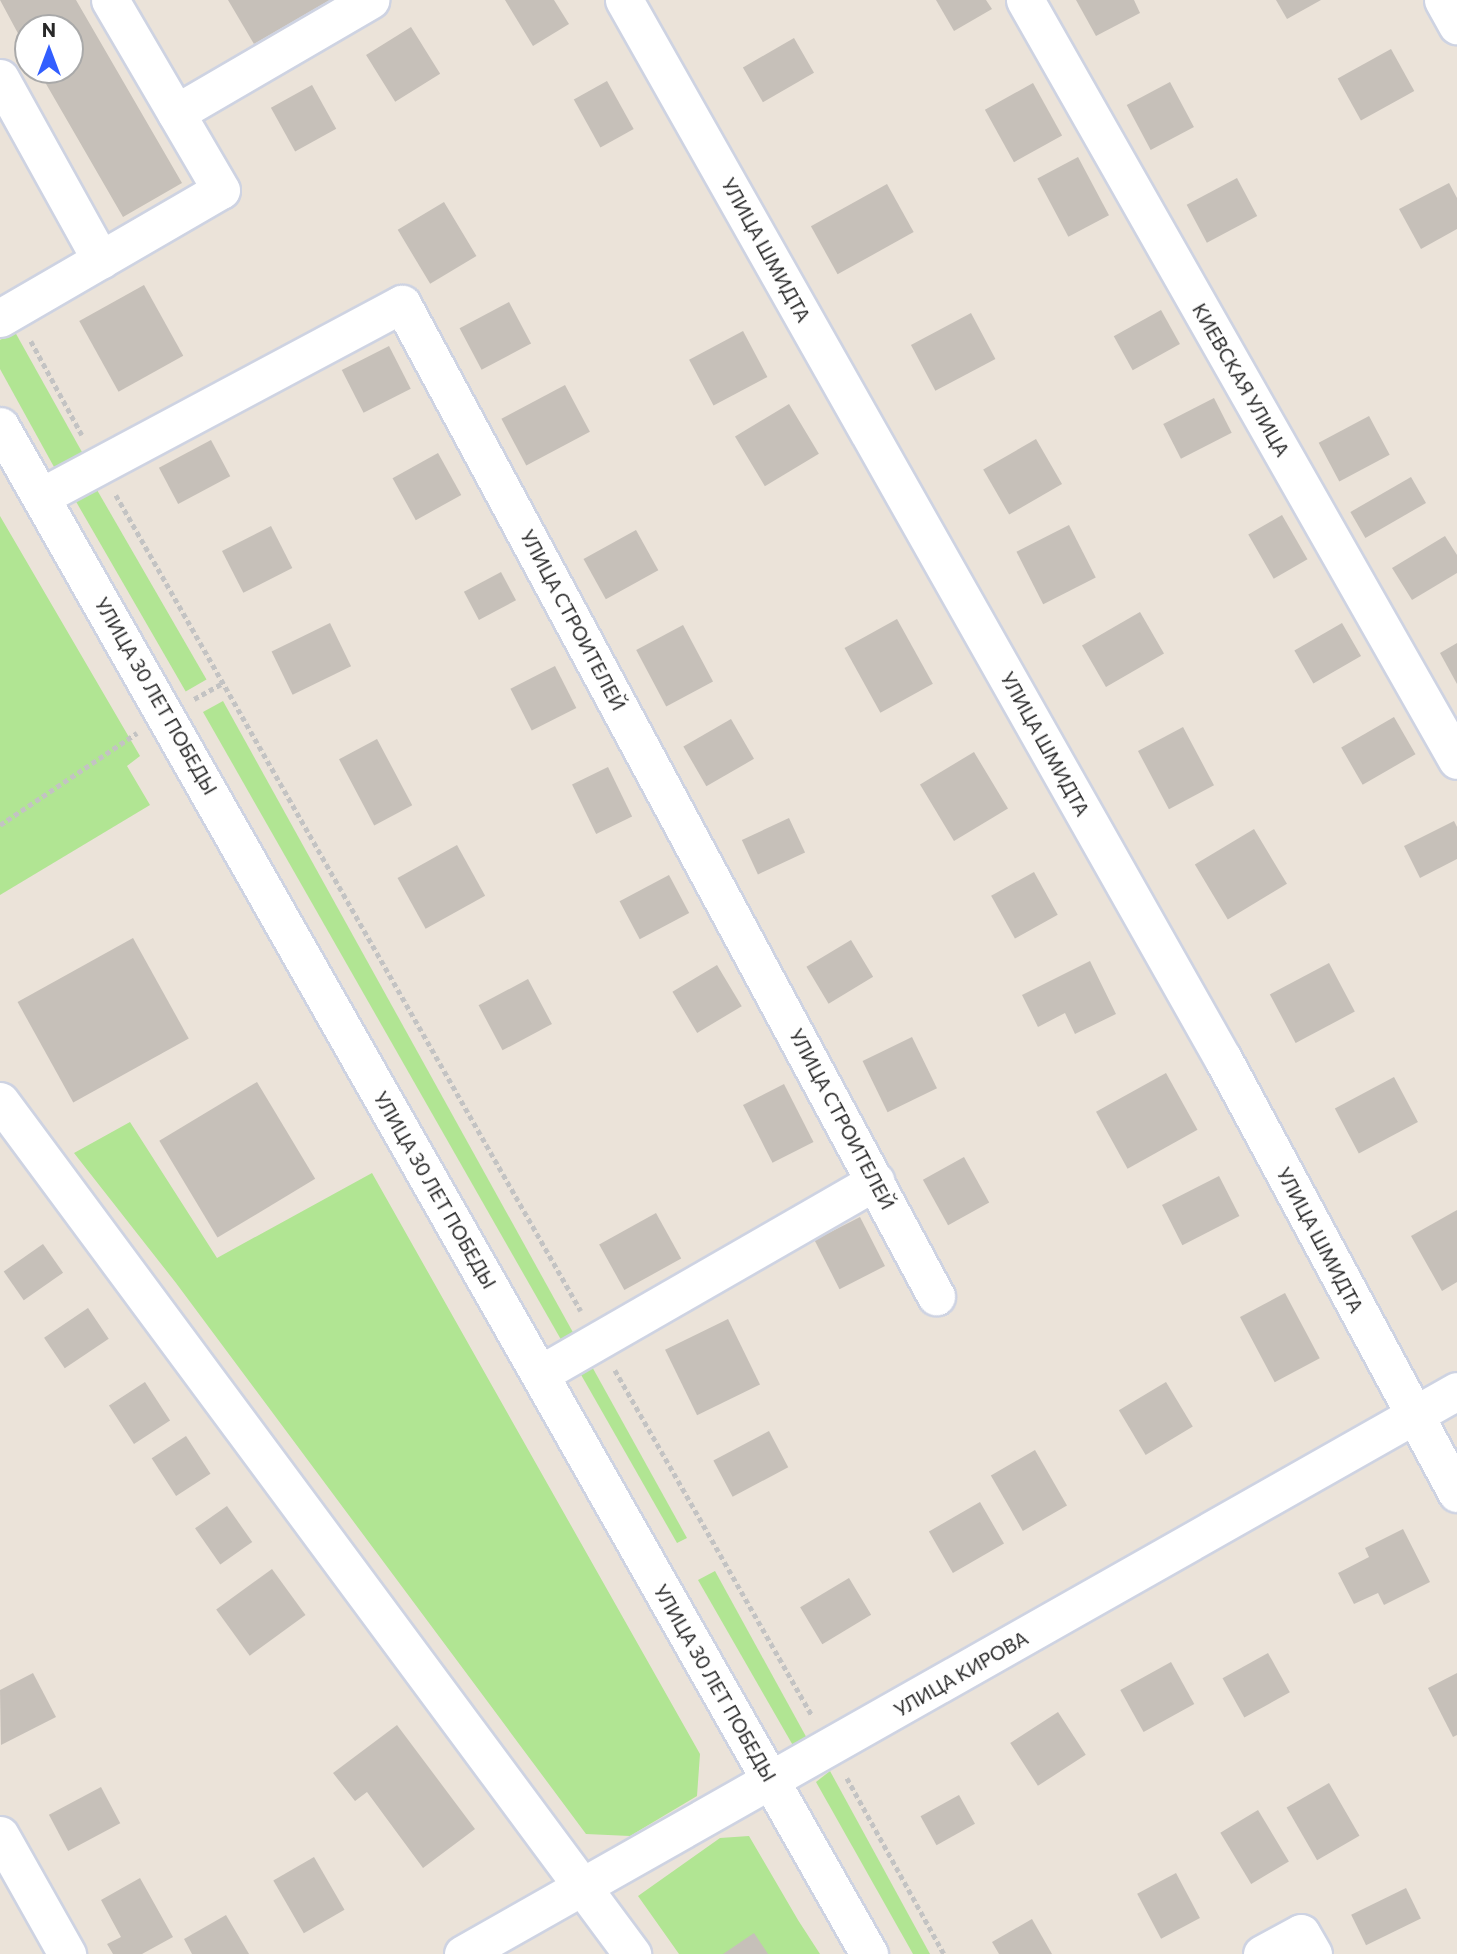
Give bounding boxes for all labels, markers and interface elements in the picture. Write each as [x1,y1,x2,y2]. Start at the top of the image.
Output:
north arrow [14,14,84,84]
text: N [42,18,56,41]
street label: УЛИЦА ШМИДТА [717,174,815,326]
street label: КИЕВСКАЯ УЛИЦА [1188,299,1294,461]
street label: УЛИЦА СТРОИТЕЛЕЙ [516,526,630,714]
street label: УЛИЦА 30 ЛЕТ ПОБЕДЫ [90,593,222,799]
street label: УЛИЦА ШМИДТА [996,668,1094,820]
street label: УЛИЦА СТРОИТЕЛЕЙ [785,1025,899,1213]
street label: УЛИЦА 30 ЛЕТ ПОБЕДЫ [369,1087,501,1293]
street label: УЛИЦА ШМИДТА [1272,1163,1368,1317]
street label: УЛИЦА 30 ЛЕТ ПОБЕДЫ [649,1580,781,1786]
street label: УЛИЦА КИРОВА [890,1626,1032,1722]

